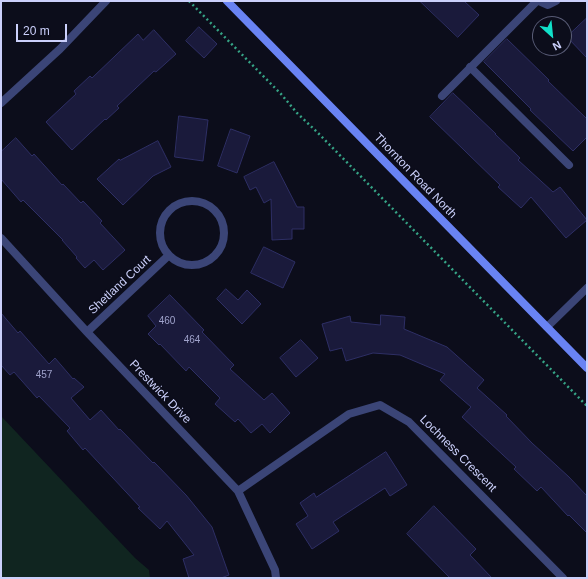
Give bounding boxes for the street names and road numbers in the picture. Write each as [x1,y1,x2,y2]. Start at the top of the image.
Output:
street label: Thornton Road North [371,130,459,222]
street label: Shetland Court [86,252,154,318]
street label: Prestwick Drive [126,357,194,427]
street label: Lochness Crescent [417,413,499,495]

